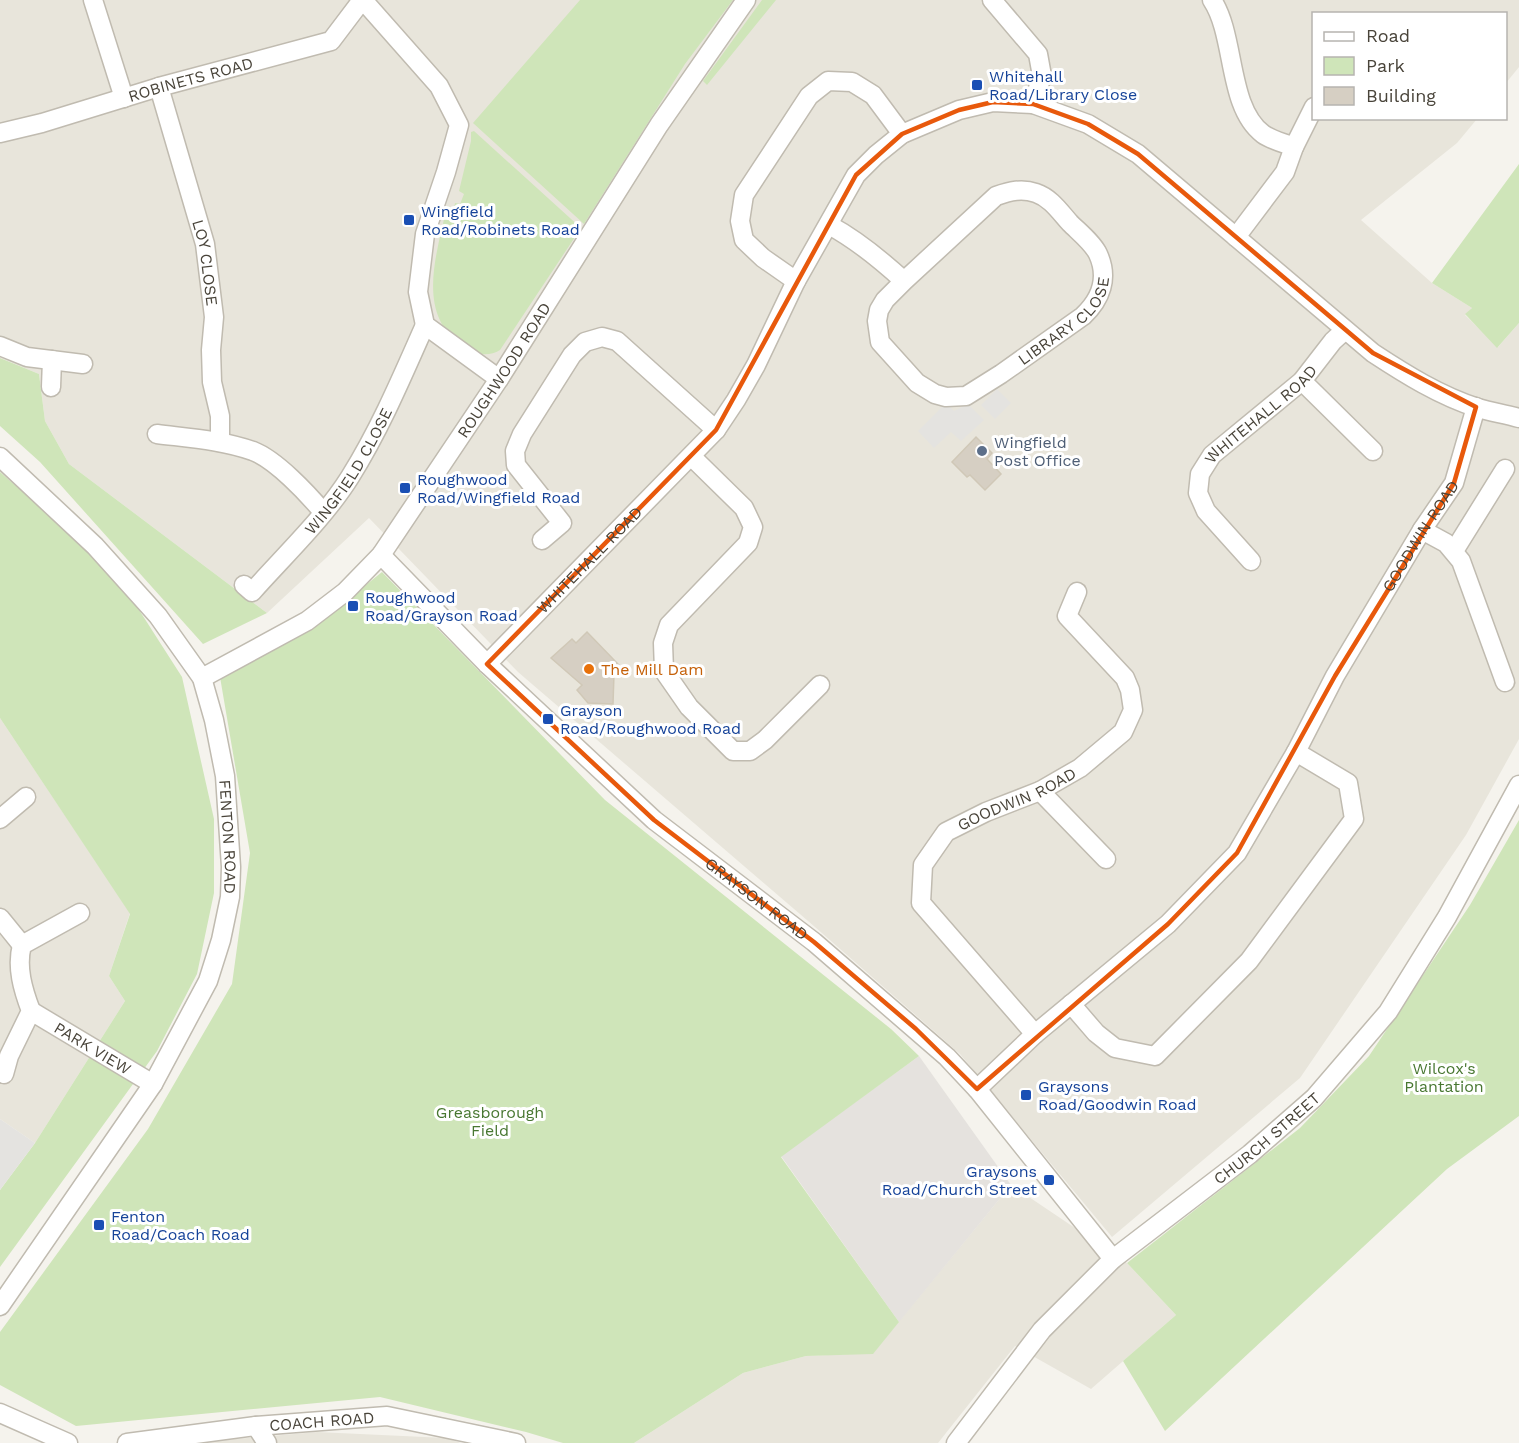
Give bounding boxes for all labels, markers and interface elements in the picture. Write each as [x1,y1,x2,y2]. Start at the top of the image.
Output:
legend [1312,12,1507,120]
text: Road [1366,25,1410,46]
street label: ROBINETS ROAD [126,53,255,106]
text: Park [1366,55,1405,76]
place label: Whitehall Road/Library Close [989,67,1137,104]
marker: Whitehall Road/Library Close [970,78,984,92]
text: Building [1366,85,1436,106]
place label: Wingfield Road/Robinets Road [421,202,580,239]
marker: Wingfield Road/Robinets Road [402,213,416,227]
street label: LOY CLOSE [188,217,222,307]
street label: LIBRARY CLOSE [1014,276,1113,369]
street label: ROUGHWOOD ROAD [453,299,555,442]
street label: WHITEHALL ROAD [1200,361,1321,467]
street label: WINGFIELD CLOSE [301,405,396,538]
place label: Wingfield Post Office [994,433,1081,470]
marker: Wingfield Post Office [975,444,989,458]
place label: Roughwood Road/Wingfield Road [417,470,580,507]
street label: GOODWIN ROAD [1378,477,1463,595]
marker: Roughwood Road/Wingfield Road [398,481,412,495]
street label: WHITEHALL ROAD [533,502,646,618]
place label: Roughwood Road/Grayson Road [365,588,518,625]
marker: Roughwood Road/Grayson Road [346,599,360,613]
place label: The Mill Dam [601,660,703,679]
marker: The Mill Dam [582,662,596,676]
place label: Grayson Road/Roughwood Road [560,701,741,738]
marker: Grayson Road/Roughwood Road [541,712,555,726]
street label: GOODWIN ROAD [954,763,1079,835]
street label: FENTON ROAD [215,779,240,894]
street label: GRAYSON ROAD [701,854,812,944]
street label: PARK VIEW [51,1018,134,1079]
park label: Wilcox's Plantation [1404,1059,1484,1096]
place label: Graysons Road/Goodwin Road [1038,1077,1197,1114]
marker: Graysons Road/Goodwin Road [1019,1088,1033,1102]
street label: CHURCH STREET [1210,1088,1324,1188]
park label: Greasborough Field [436,1103,544,1140]
place label: Graysons Road/Church Street [882,1162,1037,1199]
marker: Graysons Road/Church Street [1042,1173,1056,1187]
place label: Fenton Road/Coach Road [111,1207,250,1244]
marker: Fenton Road/Coach Road [92,1218,106,1232]
street label: COACH ROAD [269,1408,375,1435]

